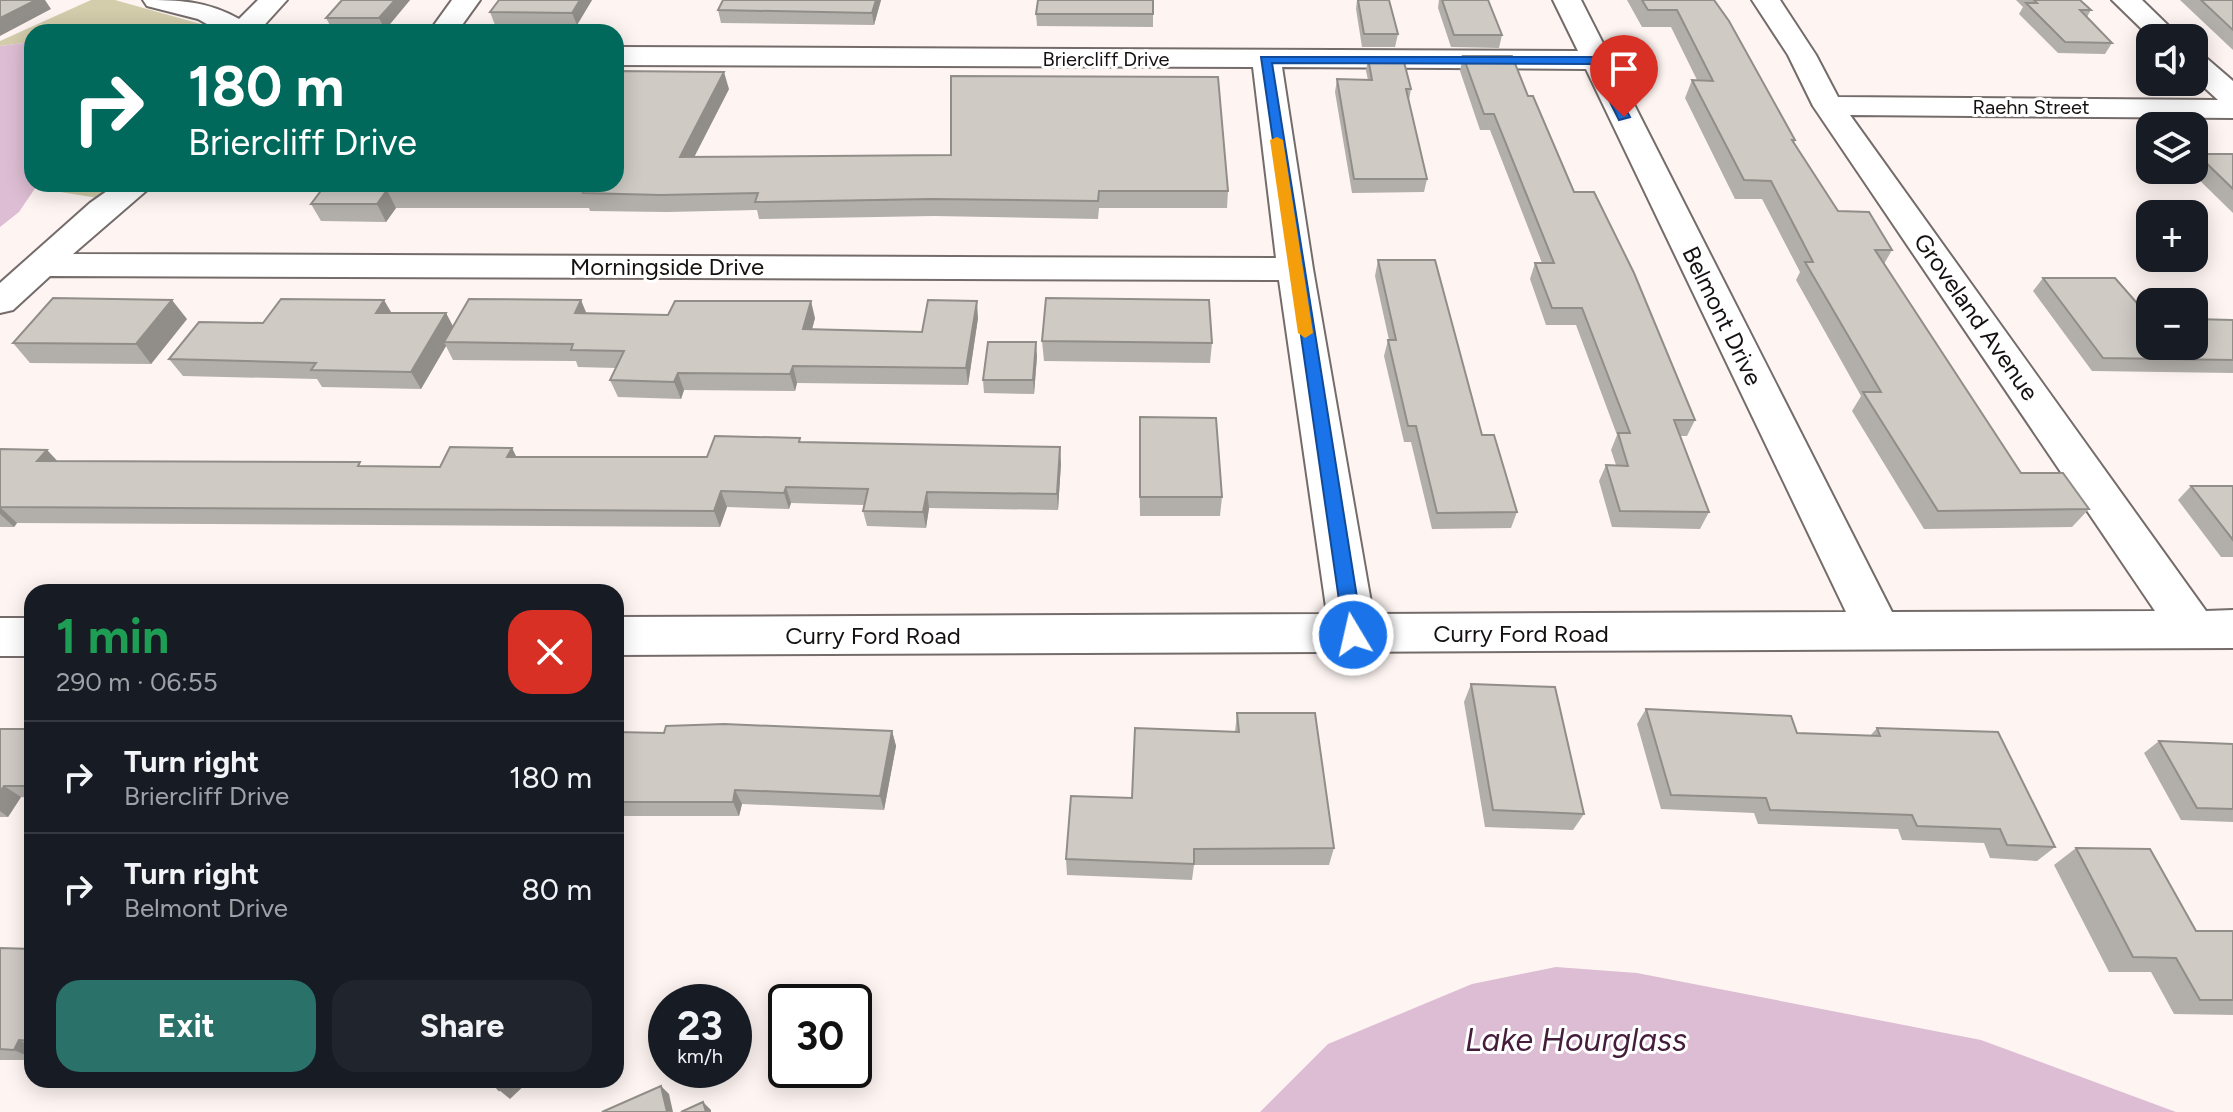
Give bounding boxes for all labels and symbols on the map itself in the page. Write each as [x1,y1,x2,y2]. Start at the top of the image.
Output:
pin [1590,35,1658,117]
street label: Briercliff Drive [1042,47,1170,71]
street label: Raehn Street [1973,95,2089,119]
street label: Groveland Avenue [1908,228,2045,406]
street label: Belmont Drive [1676,241,1769,390]
street label: Morningside Drive [570,252,764,281]
position arrow [1311,593,1395,677]
street label: Curry Ford Road [1433,619,1609,648]
street label: Curry Ford Road [785,621,961,650]
speed limit sign: 30 [768,984,872,1088]
water label: Lake Hourglass [1465,1021,1687,1059]

